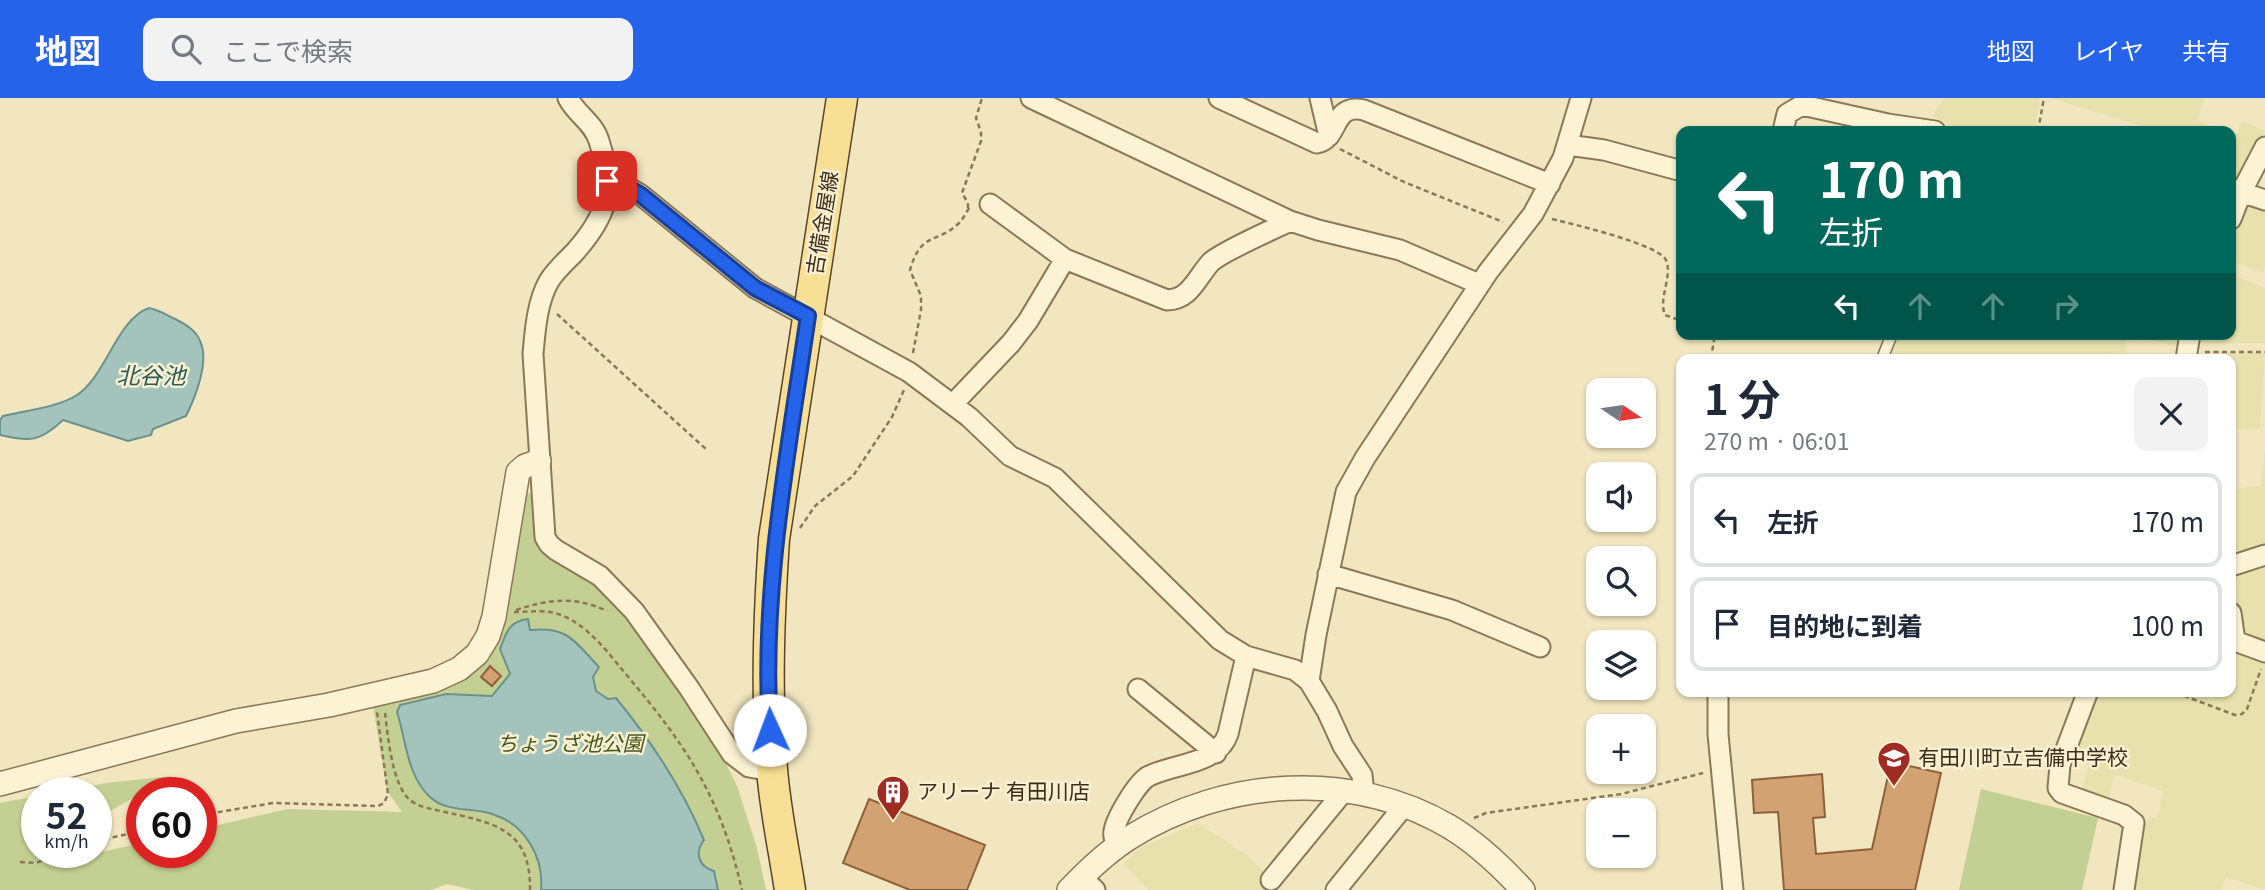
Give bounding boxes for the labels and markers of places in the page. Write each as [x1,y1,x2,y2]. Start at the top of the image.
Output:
pin [577,151,637,211]
school or university icon: 有田川町立吉備中学校 [1875,739,1913,788]
place label: 有田川町立吉備中学校 [1918,741,2128,771]
building icon: アリーナ 有田川店 [874,773,912,822]
place label: アリーナ 有田川店 [917,775,1090,805]

